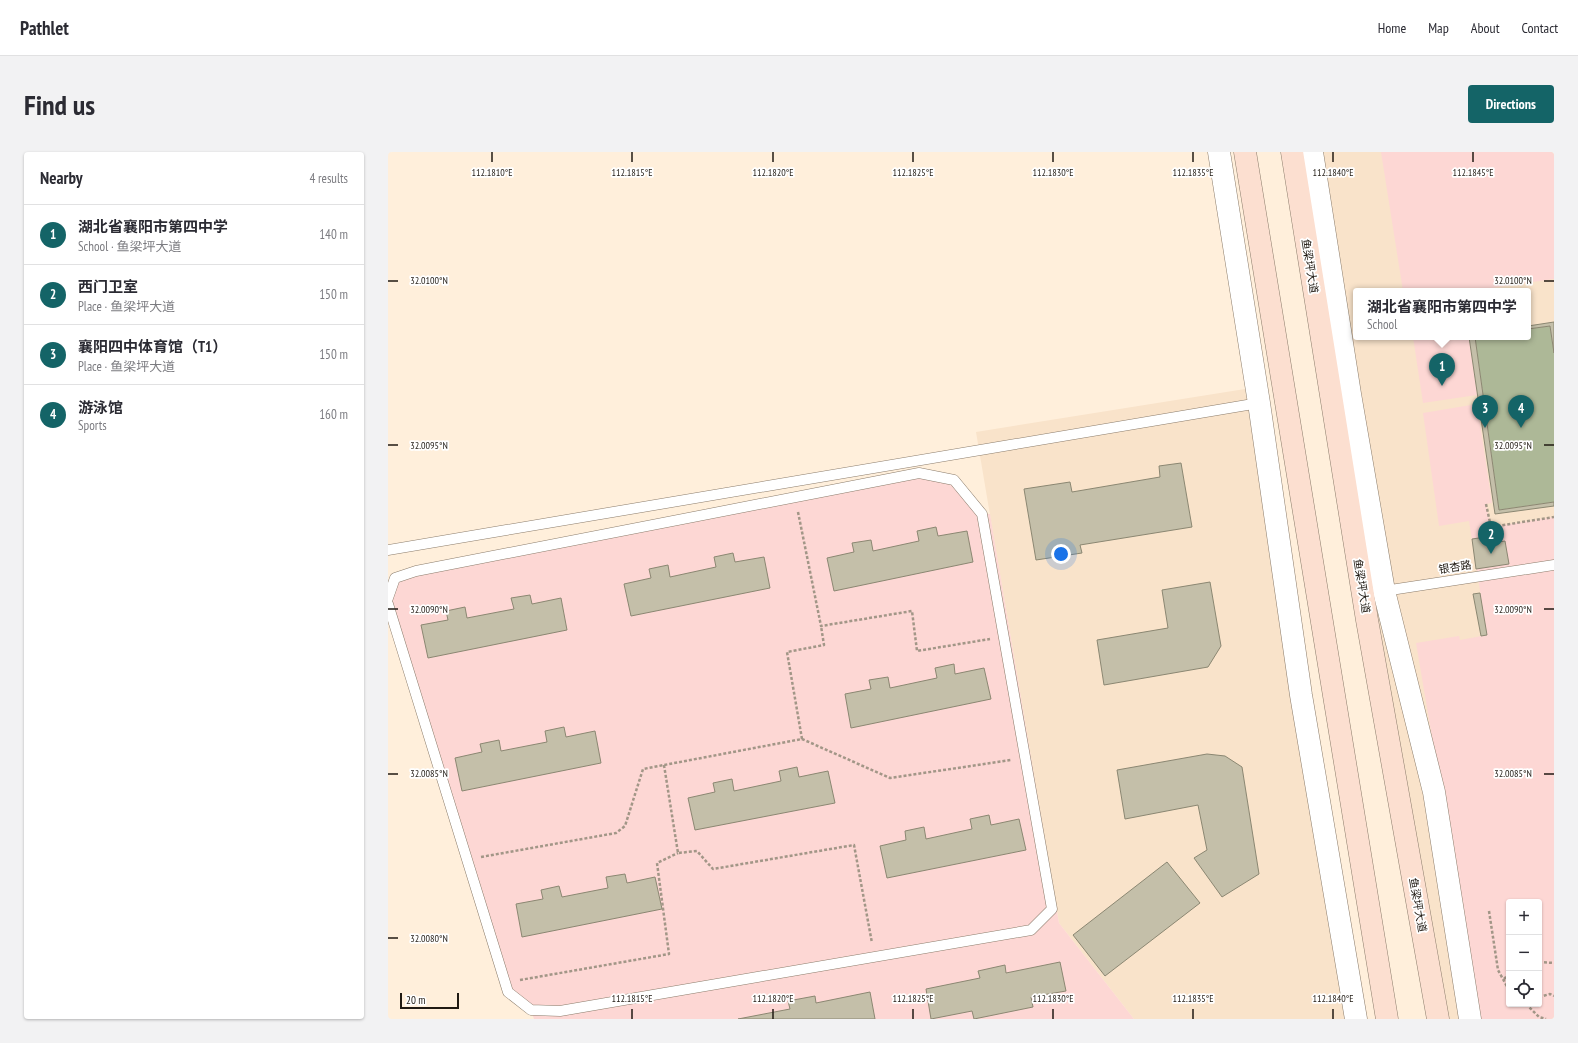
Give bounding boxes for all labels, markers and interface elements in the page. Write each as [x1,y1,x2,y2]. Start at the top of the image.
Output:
text: Pathlet [20,16,69,40]
text: Home [1378,19,1406,37]
text: Map [1428,19,1449,37]
text: About [1471,19,1500,37]
text: Contact [1522,19,1558,37]
button: Directions [1468,85,1554,123]
text: Find us [24,86,95,123]
text: 112.1810°E [472,166,513,179]
text: 112.1815°E [612,166,653,179]
text: 112.1820°E [753,166,794,179]
text: 112.1825°E [893,166,934,179]
text: 112.1830°E [1033,166,1074,179]
text: 112.1835°E [1173,166,1214,179]
text: 112.1840°E [1313,166,1354,179]
text: 112.1845°E [1453,166,1494,179]
text: Nearby [40,167,83,189]
text: 4 results [309,170,348,187]
text: 湖北省襄阳市第四中学 [78,217,228,236]
text: 1 [50,226,56,243]
text: 140 m [319,226,348,243]
text: School · 鱼梁坪大道 [78,238,181,255]
street label: 鱼梁坪大道 [1299,238,1321,294]
text: 32.0100°N [410,274,448,287]
text: 32.0100°N [1494,274,1532,287]
text: 西门卫室 [78,277,138,296]
text: 2 [50,286,56,303]
text: 150 m [319,286,348,303]
popup [1353,288,1531,340]
text: 湖北省襄阳市第四中学 [1367,297,1517,316]
text: Place · 鱼梁坪大道 [78,298,175,315]
text: School [1367,316,1397,333]
text: 襄阳四中体育馆（T1） [78,337,227,356]
text: 3 [50,346,56,363]
text: 150 m [319,346,348,363]
pin: 1 [1429,353,1455,386]
text: Place · 鱼梁坪大道 [78,358,175,375]
pin: 3 [1472,395,1498,428]
pin: 4 [1508,395,1534,428]
text: 游泳馆 [78,398,123,417]
text: 4 [50,406,56,423]
text: 160 m [319,406,348,423]
text: Sports [78,417,107,434]
text: 32.0095°N [410,439,448,452]
text: 32.0095°N [1494,439,1532,452]
pin: 2 [1478,521,1504,554]
your location [1051,544,1071,564]
street label: 鱼梁坪大道 [1351,558,1373,614]
street label: 银杏路 [1438,558,1472,576]
text: 32.0090°N [410,603,448,616]
text: 32.0090°N [1494,603,1532,616]
text: 32.0085°N [410,767,448,780]
text: 32.0085°N [1494,767,1532,780]
street label: 鱼梁坪大道 [1406,877,1430,933]
map controls [1506,899,1542,1007]
button: + [1506,899,1542,935]
text: 32.0080°N [410,932,448,945]
button: − [1506,935,1542,971]
button: locate [1506,971,1542,1007]
scale bar [400,991,459,1010]
text: 112.1815°E [612,992,653,1005]
text: 112.1820°E [753,992,794,1005]
text: 112.1825°E [893,992,934,1005]
text: 112.1830°E [1033,992,1074,1005]
text: 112.1835°E [1173,992,1214,1005]
text: 112.1840°E [1313,992,1354,1005]
text: 20 m [406,993,425,1007]

